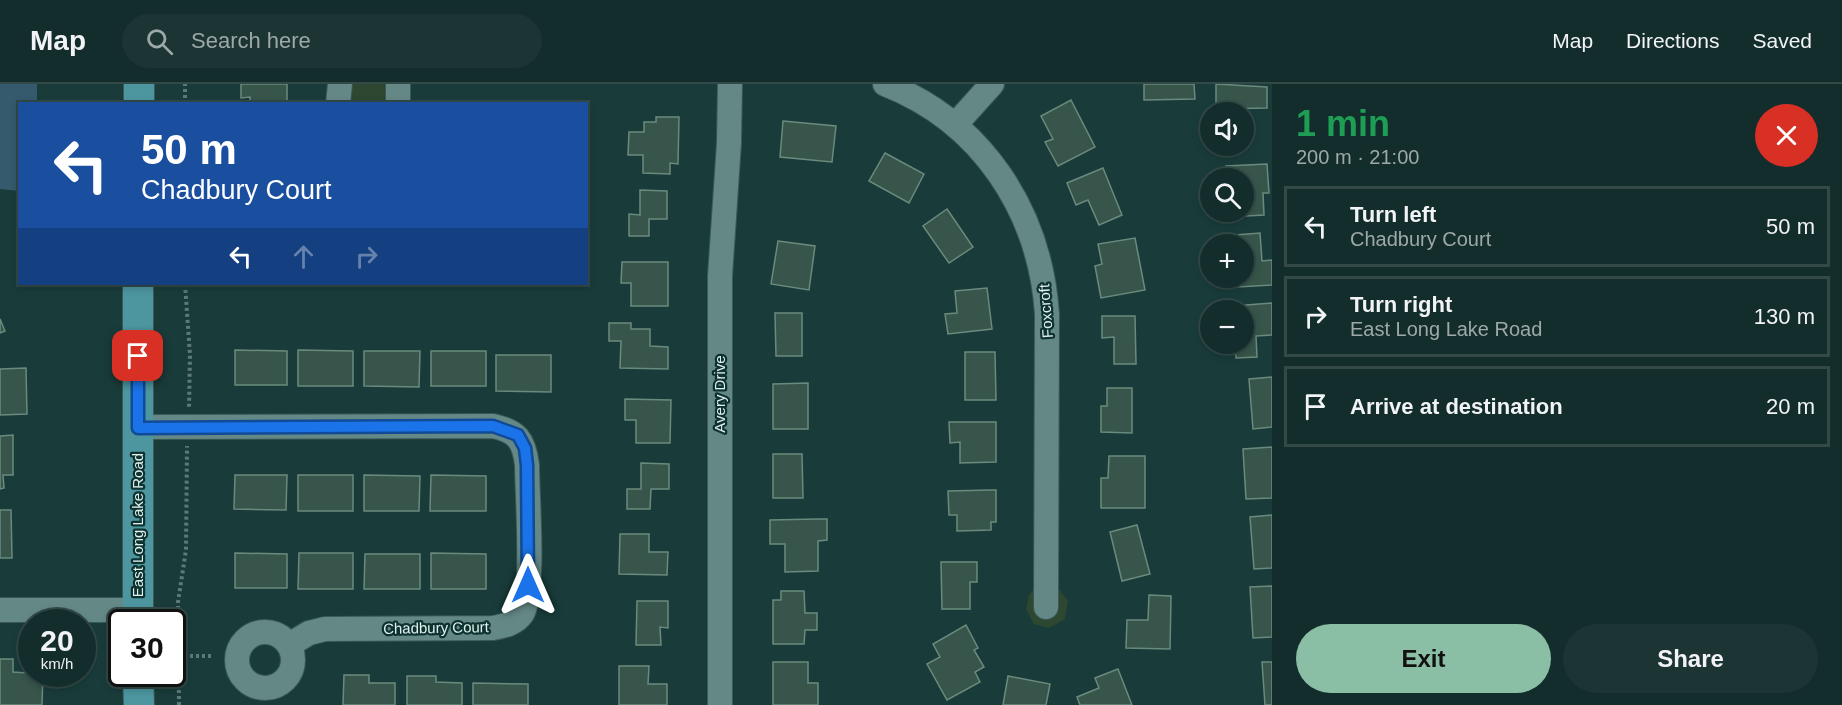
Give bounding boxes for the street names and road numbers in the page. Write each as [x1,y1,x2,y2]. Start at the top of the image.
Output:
street label: Foxcroft [1035,283,1056,339]
street label: Avery Drive [711,355,728,433]
street label: East Long Lake Road [129,453,146,597]
street label: Chadbury Court [383,618,490,637]

